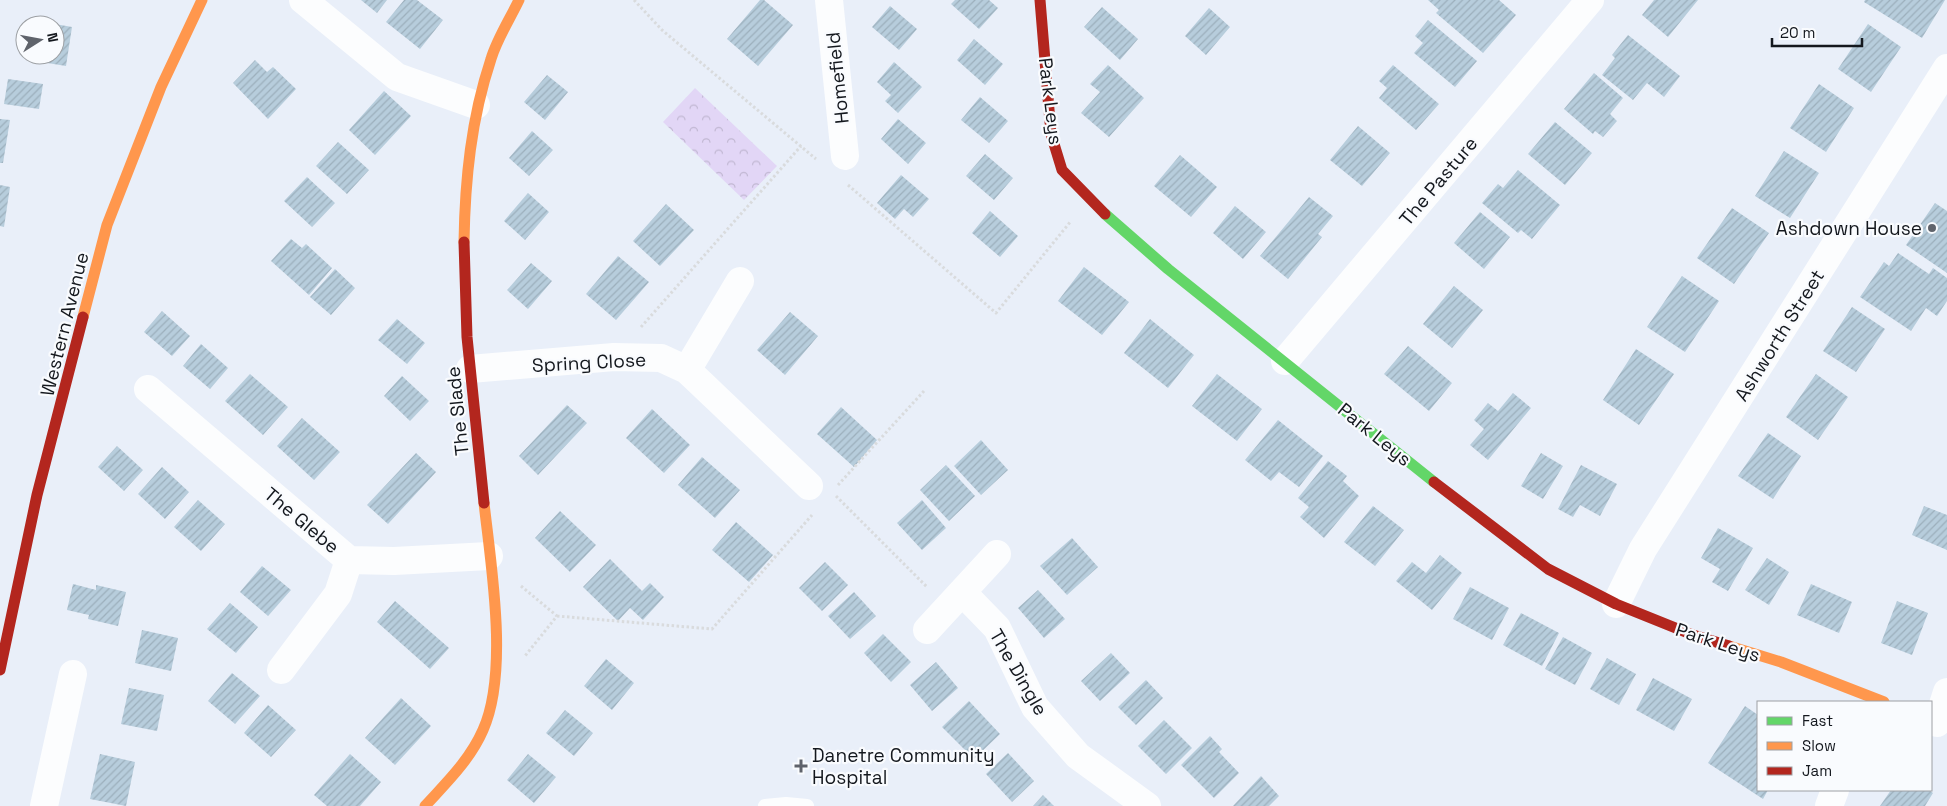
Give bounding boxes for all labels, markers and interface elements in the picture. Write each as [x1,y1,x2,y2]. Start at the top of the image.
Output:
north arrow [15,15,65,65]
scale bar [1772,15,1862,47]
text: 20 m [1780,23,1815,42]
text: N [43,31,62,44]
street label: Homefield [820,31,855,125]
street label: Park Leys [1033,56,1068,146]
street label: The Pasture [1394,131,1483,231]
place label: Ashdown House [1776,216,1922,241]
marker: Ashdown House [1926,222,1938,234]
street label: Western Avenue [35,249,94,399]
street label: Ashworth Street [1729,265,1830,406]
street label: Spring Close [531,347,647,378]
street label: The Slade [440,365,475,457]
street label: Park Leys [1333,397,1417,472]
street label: The Glebe [259,482,345,559]
street label: Park Leys [1672,617,1763,668]
street label: The Dingle [984,624,1053,720]
legend [1757,701,1932,791]
text: Fast [1802,711,1833,730]
text: Slow [1802,736,1836,755]
place label: Danetre Community Hospital [812,743,995,790]
marker: Danetre Community Hospital [794,759,808,773]
text: Jam [1802,761,1832,780]

